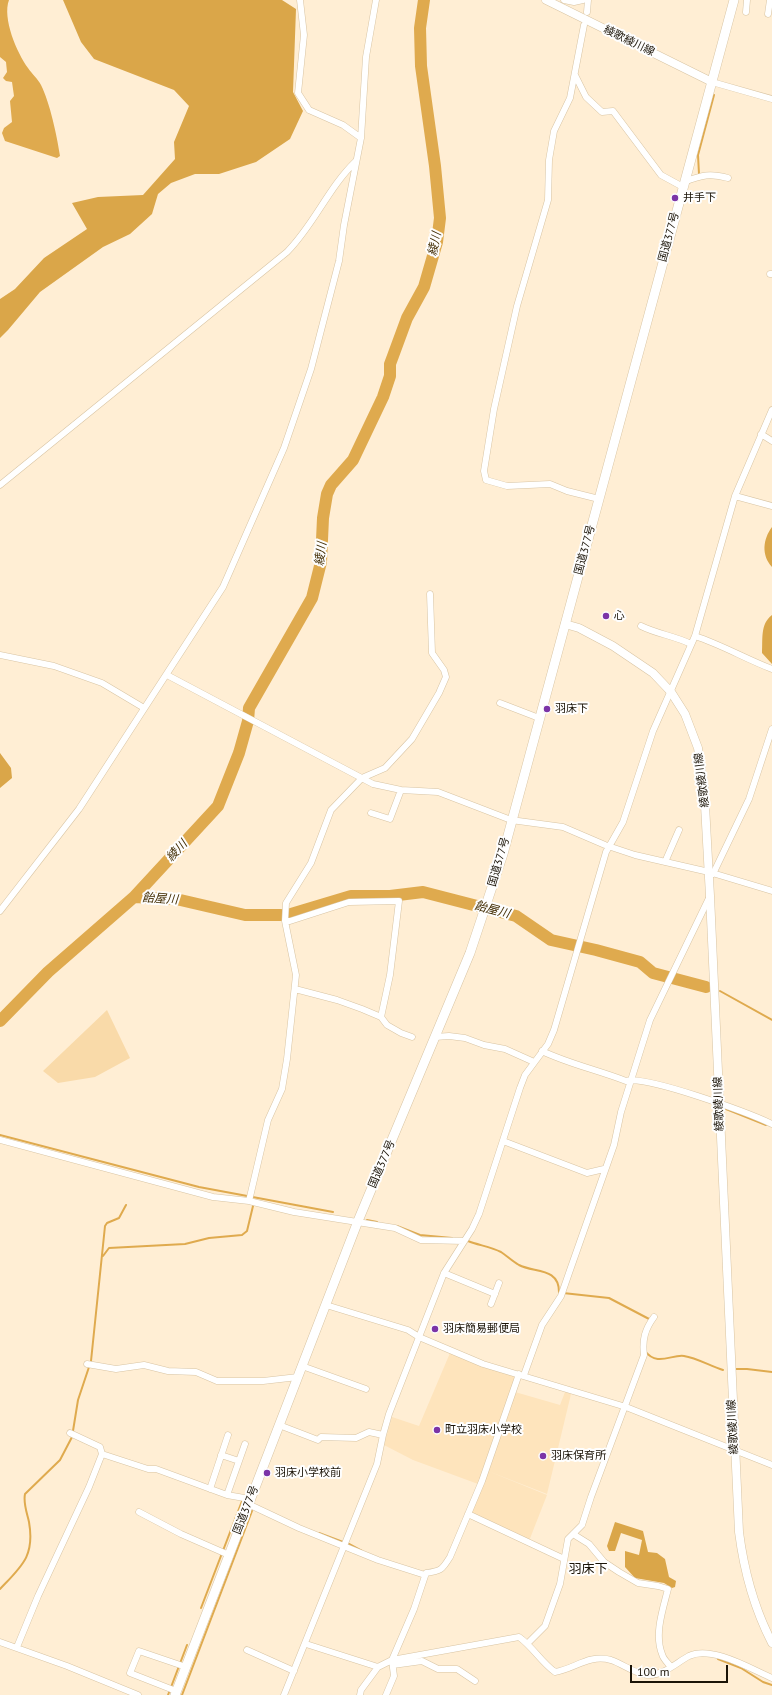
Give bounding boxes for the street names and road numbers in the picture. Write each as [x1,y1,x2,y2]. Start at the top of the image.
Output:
street label: 綾歌綾川線 [601,23,657,59]
street label: 国道377号 [656,211,682,263]
street label: 国道377号 [572,524,598,576]
street label: 綾歌綾川線 [692,752,712,808]
street label: 国道377号 [486,836,512,888]
street label: 綾歌綾川線 [711,1076,727,1132]
street label: 国道377号 [366,1138,398,1190]
street label: 綾歌綾川線 [725,1399,741,1455]
street label: 国道377号 [231,1484,261,1536]

